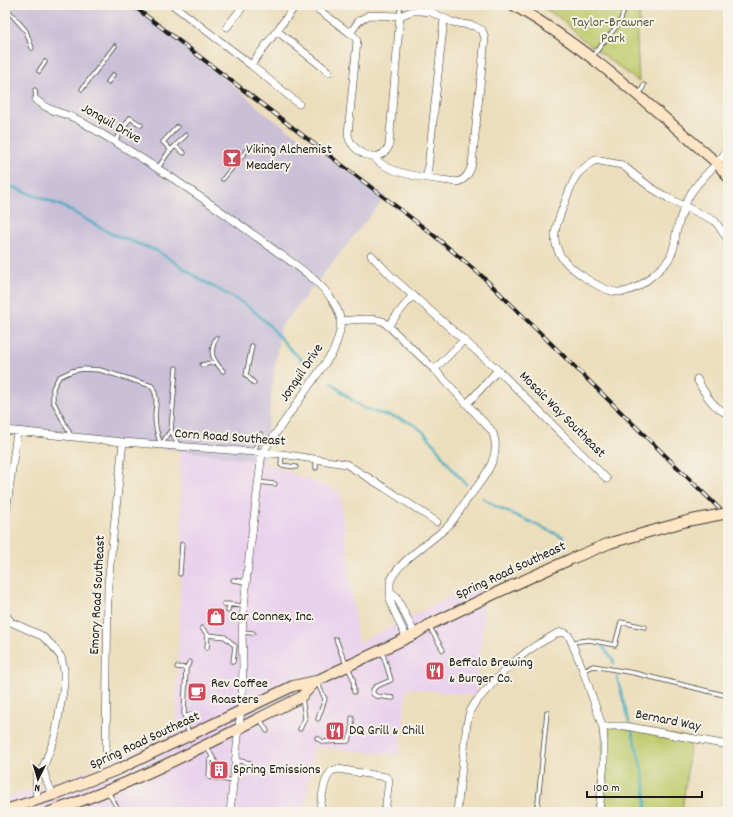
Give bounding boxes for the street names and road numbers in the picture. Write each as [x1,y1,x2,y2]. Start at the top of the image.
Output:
street label: Jonquil Drive [77,99,145,149]
street label: Jonquil Drive [275,340,329,406]
street label: Mosaic Way Southeast [514,367,610,463]
street label: Corn Road Southeast [174,424,286,452]
street label: Emory Road Southeast [85,535,111,655]
street label: Spring Road Southeast [453,537,569,605]
street label: Bernard Way [634,705,703,737]
street label: Spring Road Southeast [87,707,203,775]

